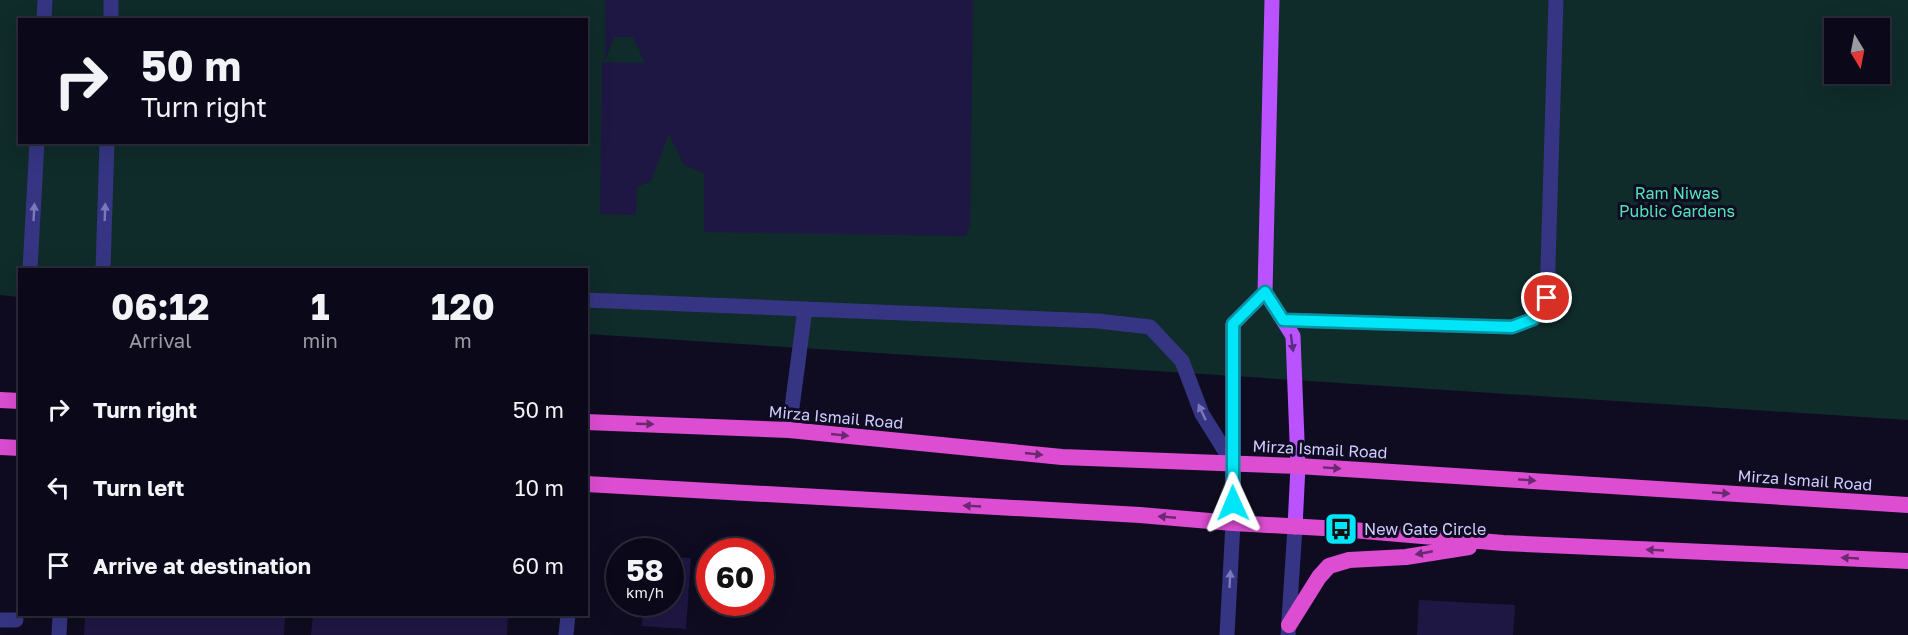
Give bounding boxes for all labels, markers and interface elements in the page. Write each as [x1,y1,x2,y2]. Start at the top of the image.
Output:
north arrow [1824,18,1890,84]
map controls [1824,18,1890,84]
text: 50 m [141,40,241,90]
icon: right [42,42,120,120]
text: Turn right [141,91,267,123]
park label: Ram Niwas Public Gardens [1619,183,1735,221]
one-way arrow [29,202,38,221]
one-way arrow [100,202,110,221]
pin [1521,272,1572,323]
icon: arrive [1530,281,1563,314]
text: 06:12 [111,285,209,328]
text: 1 [311,285,329,328]
text: 120 [431,285,495,328]
text: Arrival [129,328,192,352]
text: min [303,328,338,352]
text: m [454,328,472,352]
one-way arrow [1288,333,1297,352]
icon: right [42,393,75,426]
text: Turn right [93,396,197,423]
text: 50 m [513,396,564,423]
street label: Mirza Ismail Road [768,401,904,433]
one-way arrow [1197,404,1206,421]
one-way arrow [635,420,654,429]
one-way arrow [830,430,849,440]
street label: Mirza Ismail Road [1252,435,1388,463]
one-way arrow [1024,449,1043,459]
one-way arrow [1323,463,1342,472]
street label: Mirza Ismail Road [1737,465,1873,495]
icon: left [42,471,75,504]
position arrow [1201,471,1265,535]
text: Turn left [93,474,184,501]
text: 10 m [515,474,564,501]
one-way arrow [1517,476,1536,485]
one-way arrow [1712,488,1731,498]
one-way arrow [963,501,982,510]
bus stop icon: New Gate Circle [1323,511,1359,547]
one-way arrow [1157,512,1176,522]
place label: New Gate Circle [1364,519,1486,539]
speed limit sign: 60 [696,538,774,616]
one-way arrow [1645,545,1664,554]
icon: arrive [42,549,75,582]
one-way arrow [1415,549,1434,558]
text: Arrive at destination [93,552,311,579]
text: 60 m [512,552,564,579]
text: 58 [626,552,664,588]
one-way arrow [1840,554,1859,563]
one-way arrow [1225,570,1235,589]
text: km/h [626,583,664,601]

